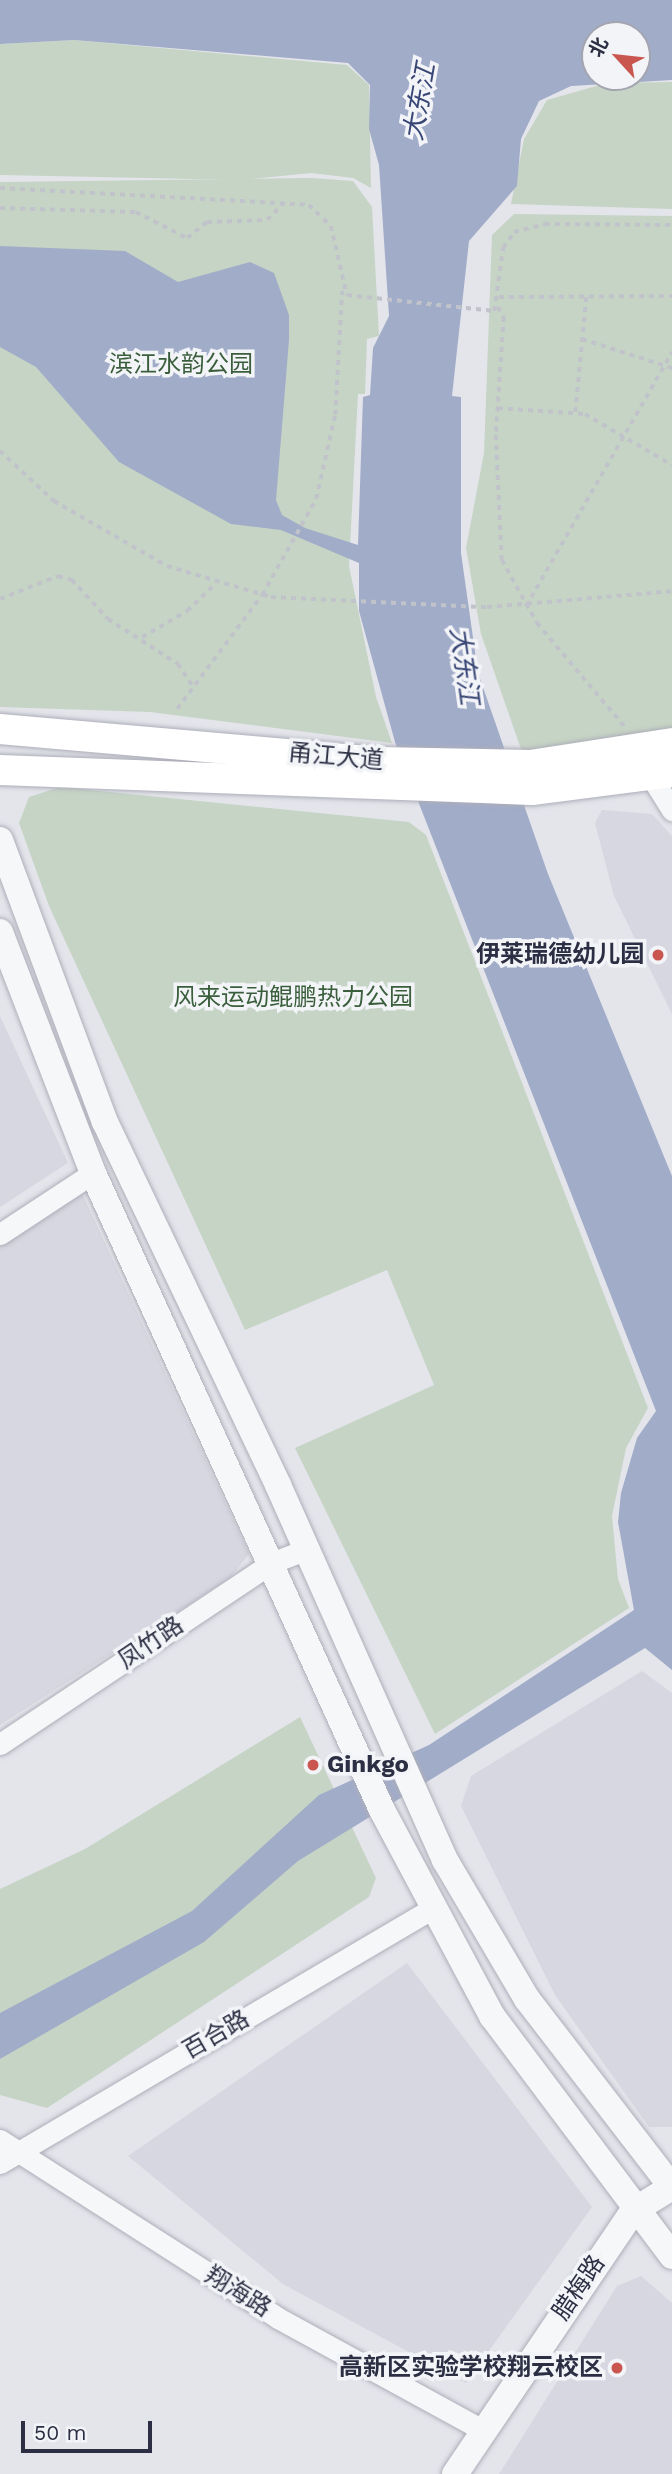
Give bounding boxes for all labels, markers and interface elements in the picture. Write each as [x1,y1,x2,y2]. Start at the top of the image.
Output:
north arrow [581,21,651,91]
text: 北 [584,33,613,61]
water label: 大东江 [398,61,442,143]
park label: 滨江水韵公园 [109,351,253,379]
water label: 大东江 [443,625,485,707]
street label: 甬江大道 [287,738,385,776]
place label: 伊莱瑞德幼儿园 [476,941,644,969]
marker: 伊莱瑞德幼儿园 [650,947,666,963]
park label: 风来运动鲲鹏热力公园 [173,984,413,1012]
street label: 凤竹路 [113,1611,189,1675]
place label: Ginkgo [327,1751,409,1779]
marker: Ginkgo [305,1757,321,1773]
street label: 百合路 [178,2005,254,2065]
street label: 腊梅路 [547,2250,611,2326]
street label: 翔海路 [200,2261,276,2323]
place label: 高新区实验学校翔云校区 [339,2354,603,2382]
marker: 高新区实验学校翔云校区 [609,2360,625,2376]
scale bar [24,2408,156,2452]
text: 50 m [34,2420,86,2445]

